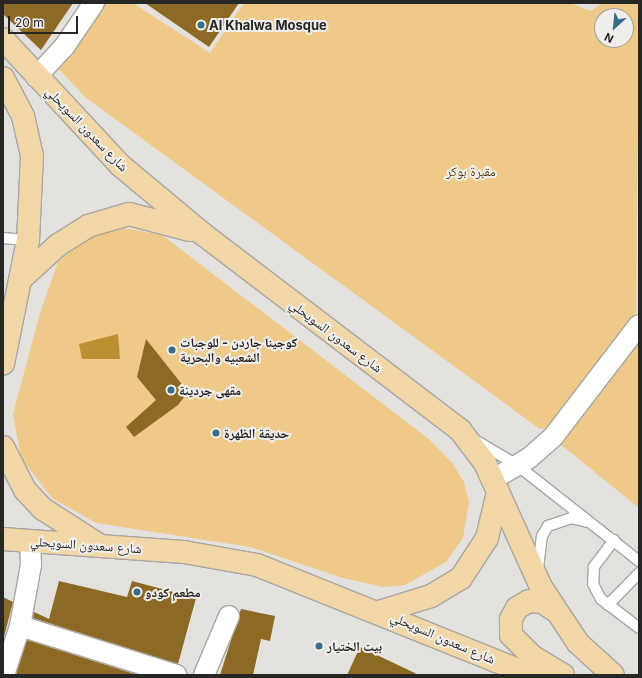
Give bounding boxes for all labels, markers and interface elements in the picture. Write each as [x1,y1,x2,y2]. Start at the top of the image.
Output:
scale bar [10,8,80,34]
north arrow [594,8,634,48]
text: 20 m [15,15,44,30]
place label: Al Khalwa Mosque [209,17,327,33]
marker: Al Khalwa Mosque [196,20,206,30]
text: N [602,30,616,46]
street label: شارع سعدون السويحلي [43,83,131,175]
park label: مقبرة بوكر [446,163,496,179]
street label: شارع سعدون السويحلي [287,296,385,376]
place label: كوجينا جاردن - للوجبات الشعبيه والبحرية [180,335,297,366]
marker: كوجينا جاردن - للوجبات الشعبيه والبحرية [167,345,177,355]
place label: مقهى جردينة [179,382,241,398]
marker: مقهى جردينة [166,385,176,395]
place label: حديقة الظهرة [224,425,289,441]
marker: حديقة الظهرة [211,428,221,438]
street label: شارع سعدون السويحلي [30,533,142,557]
place label: مطعم كودو [145,584,201,600]
marker: مطعم كودو [132,587,142,597]
street label: شارع سعدون السويحلي [389,609,497,667]
place label: بيت الختيار [327,638,382,654]
marker: بيت الختيار [314,641,324,651]

